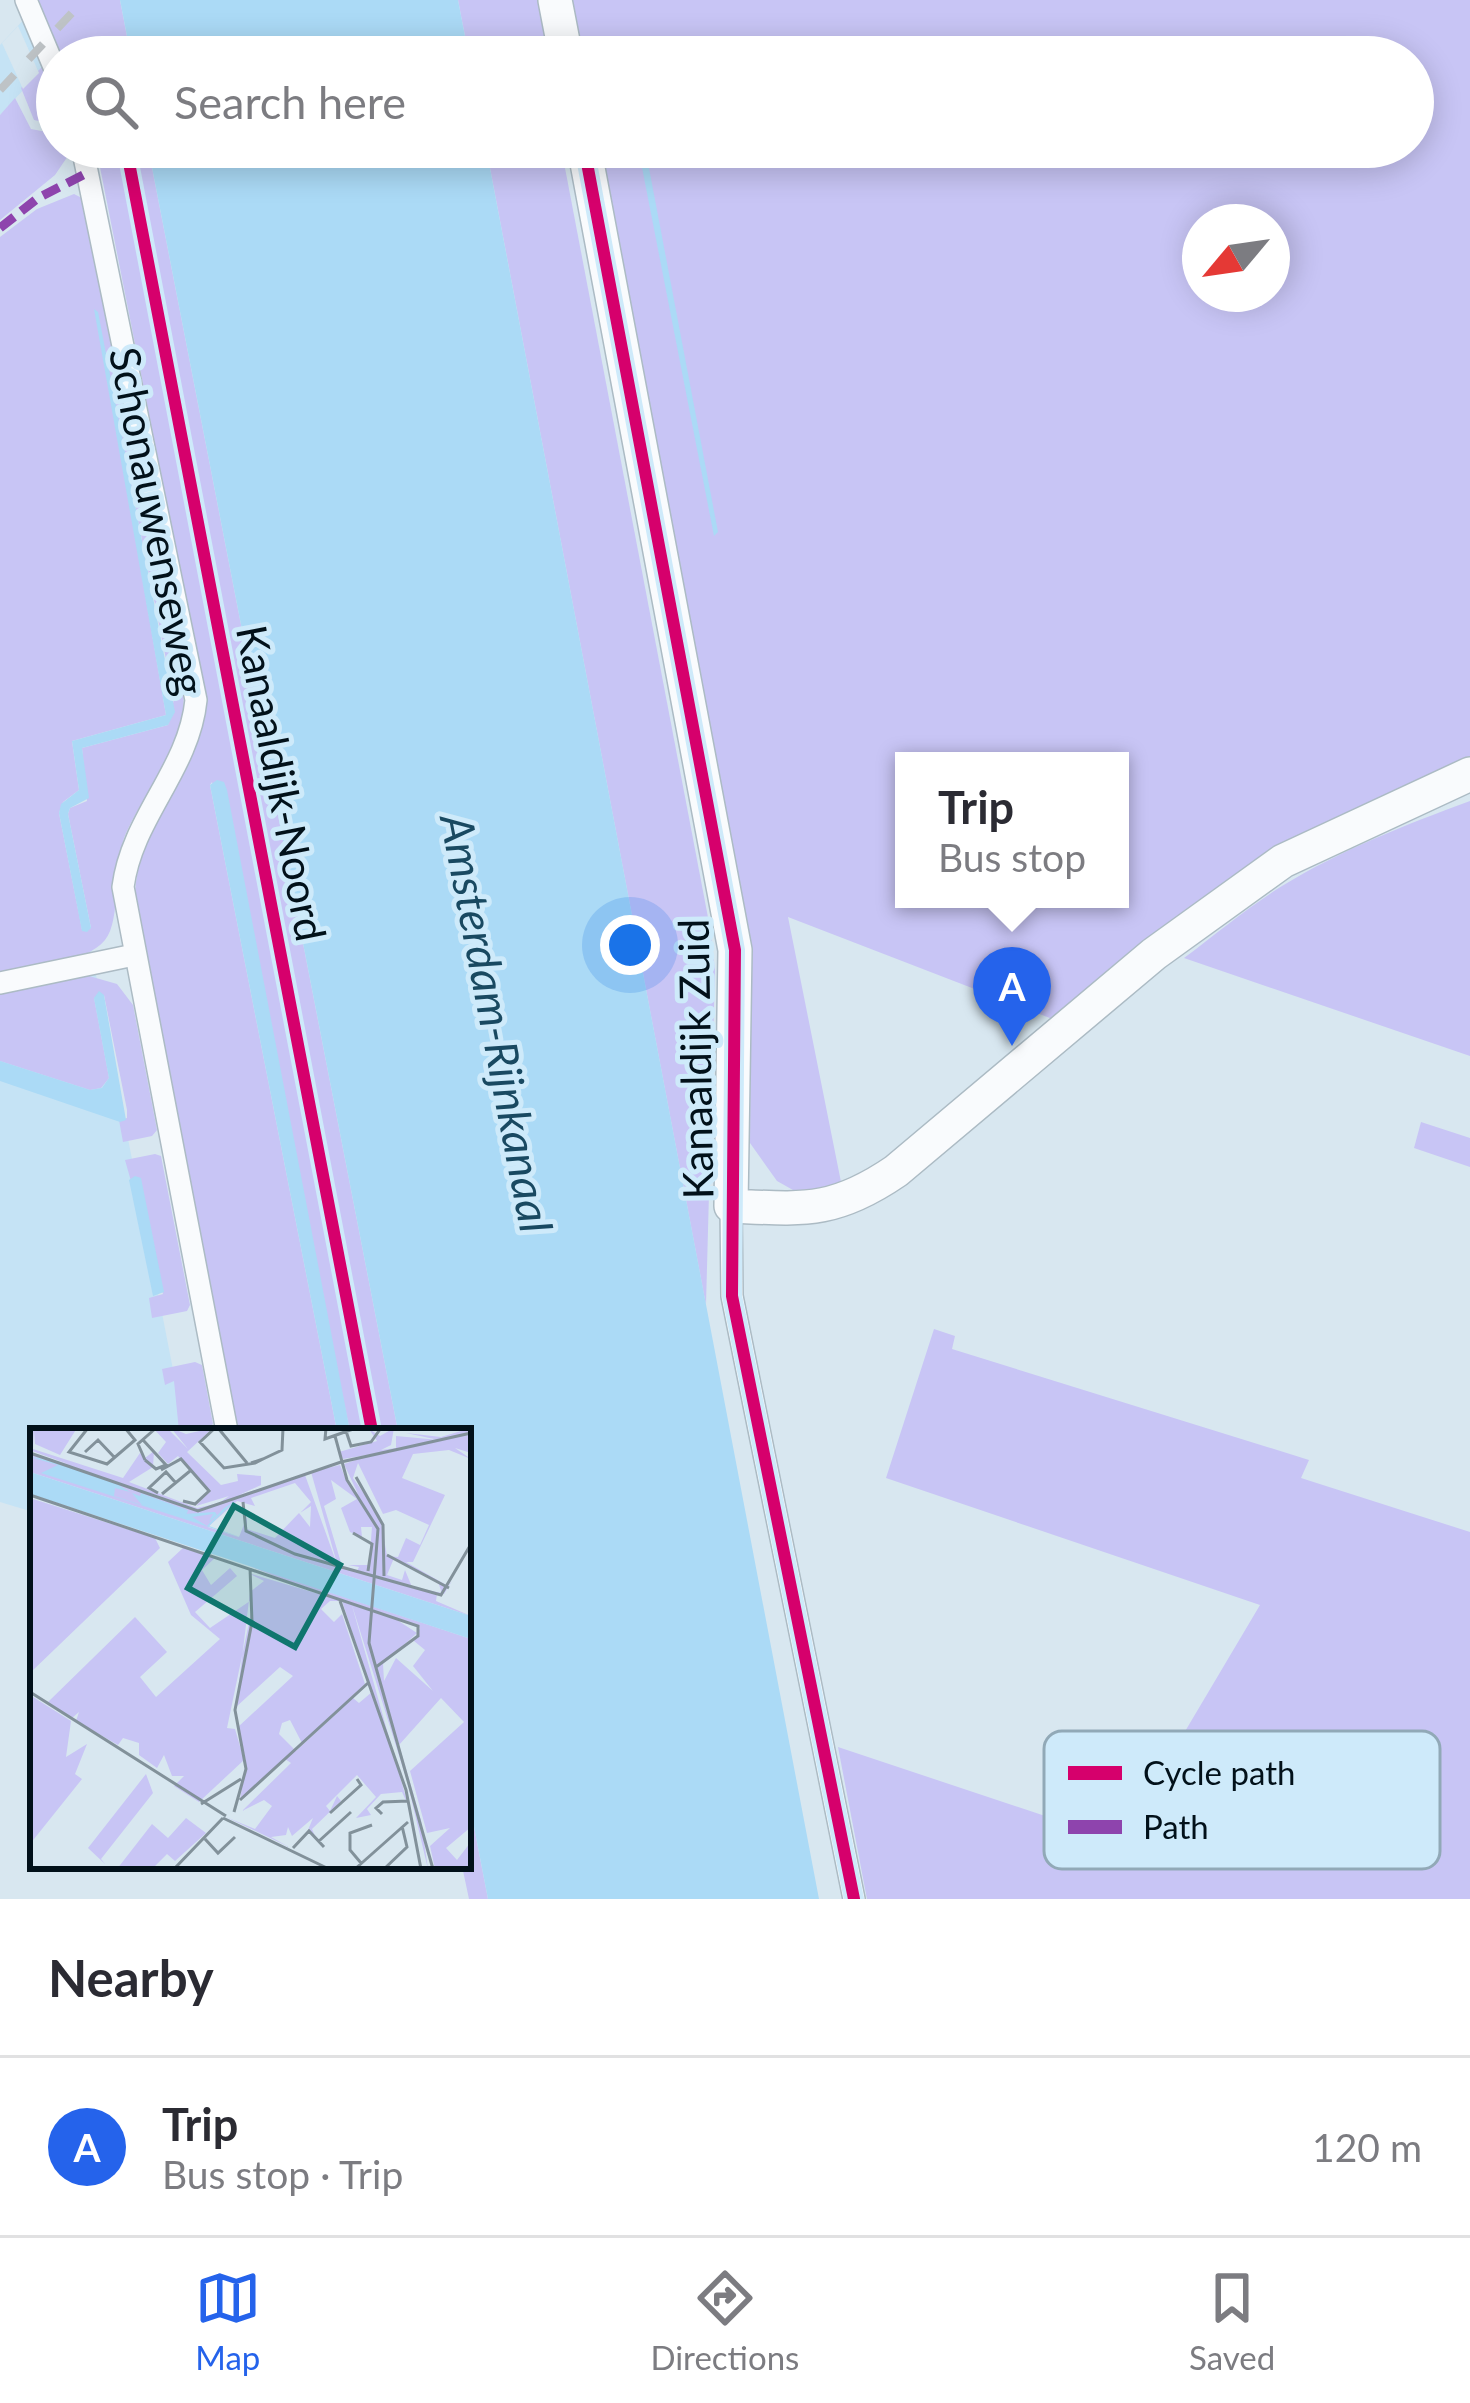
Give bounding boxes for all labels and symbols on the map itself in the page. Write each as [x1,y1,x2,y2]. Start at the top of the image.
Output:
north arrow [1182,204,1290,312]
street label: Schonauwenseweg [100,343,216,699]
street label: Kanaaldijk-Noord [227,621,337,945]
water label: Amsterdam-Rijnkanaal [430,807,564,1237]
your location [600,915,660,975]
street label: Kanaaldijk Zuid [668,918,722,1200]
pin: A [973,947,1051,1046]
inset map [30,1428,471,1869]
legend [1044,1731,1440,1869]
text: Cycle path [1143,1752,1295,1792]
text: Path [1143,1806,1209,1846]

